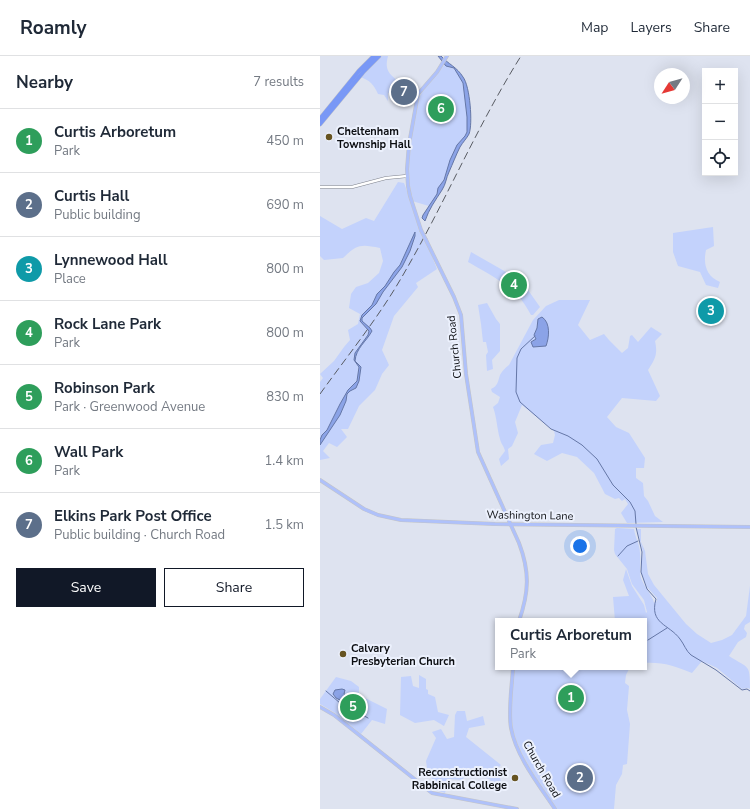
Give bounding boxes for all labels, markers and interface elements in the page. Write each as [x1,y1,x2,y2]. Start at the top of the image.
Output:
text: Roamly [20,15,87,41]
text: Map [581,18,608,37]
text: Layers [630,18,672,37]
text: Share [694,18,730,37]
north arrow [654,68,690,104]
map controls [702,68,738,176]
button: + [702,68,738,104]
text: Nearby [16,71,73,94]
text: 7 results [253,73,304,91]
pin: 7 [391,77,417,107]
pin: 6 [428,94,454,124]
button: − [702,104,738,140]
text: Curtis Arboretum [54,122,176,142]
place label: Cheltenham Township Hall [337,124,411,152]
text: 1 [25,132,33,150]
text: 450 m [266,132,304,150]
marker: Cheltenham Township Hall [324,132,334,142]
button: locate [702,140,738,176]
text: Park [54,142,80,160]
text: Curtis Hall [54,186,129,206]
text: 2 [25,196,33,214]
text: 690 m [266,196,304,214]
text: Public building [54,206,141,224]
text: Lynnewood Hall [54,250,168,270]
text: 3 [25,260,33,278]
text: 800 m [266,260,304,278]
text: Place [54,270,86,288]
pin: 4 [501,270,527,300]
pin: 3 [698,296,724,326]
text: Rock Lane Park [54,314,161,334]
street label: Church Road [444,315,465,379]
text: 4 [25,324,33,342]
text: 800 m [266,324,304,342]
text: Park [54,334,80,352]
text: Robinson Park [54,378,155,398]
text: 5 [25,388,33,406]
text: 830 m [266,388,304,406]
text: Park · Greenwood Avenue [54,398,205,416]
text: Wall Park [54,442,123,462]
text: 6 [25,452,33,470]
text: 1.4 km [264,452,304,470]
text: Park [54,462,80,480]
text: Elkins Park Post Office [54,506,212,526]
street label: Washington Lane [486,507,574,524]
text: 7 [25,516,33,534]
text: 1.5 km [264,516,304,534]
text: Public building · Church Road [54,526,225,544]
your location [570,536,590,556]
button: Save [16,568,156,607]
button: Share [164,568,304,607]
popup [495,618,647,670]
text: Curtis Arboretum [510,625,632,645]
place label: Calvary Presbyterian Church [351,641,455,669]
text: Park [510,645,536,663]
marker: Calvary Presbyterian Church [338,649,348,659]
pin: 1 [558,683,584,713]
pin: 5 [340,692,366,722]
street label: Church Road [519,738,564,800]
pin: 2 [567,763,593,793]
place label: Reconstructionist Rabbinical College [412,765,508,793]
marker: Reconstructionist Rabbinical College [510,773,520,783]

